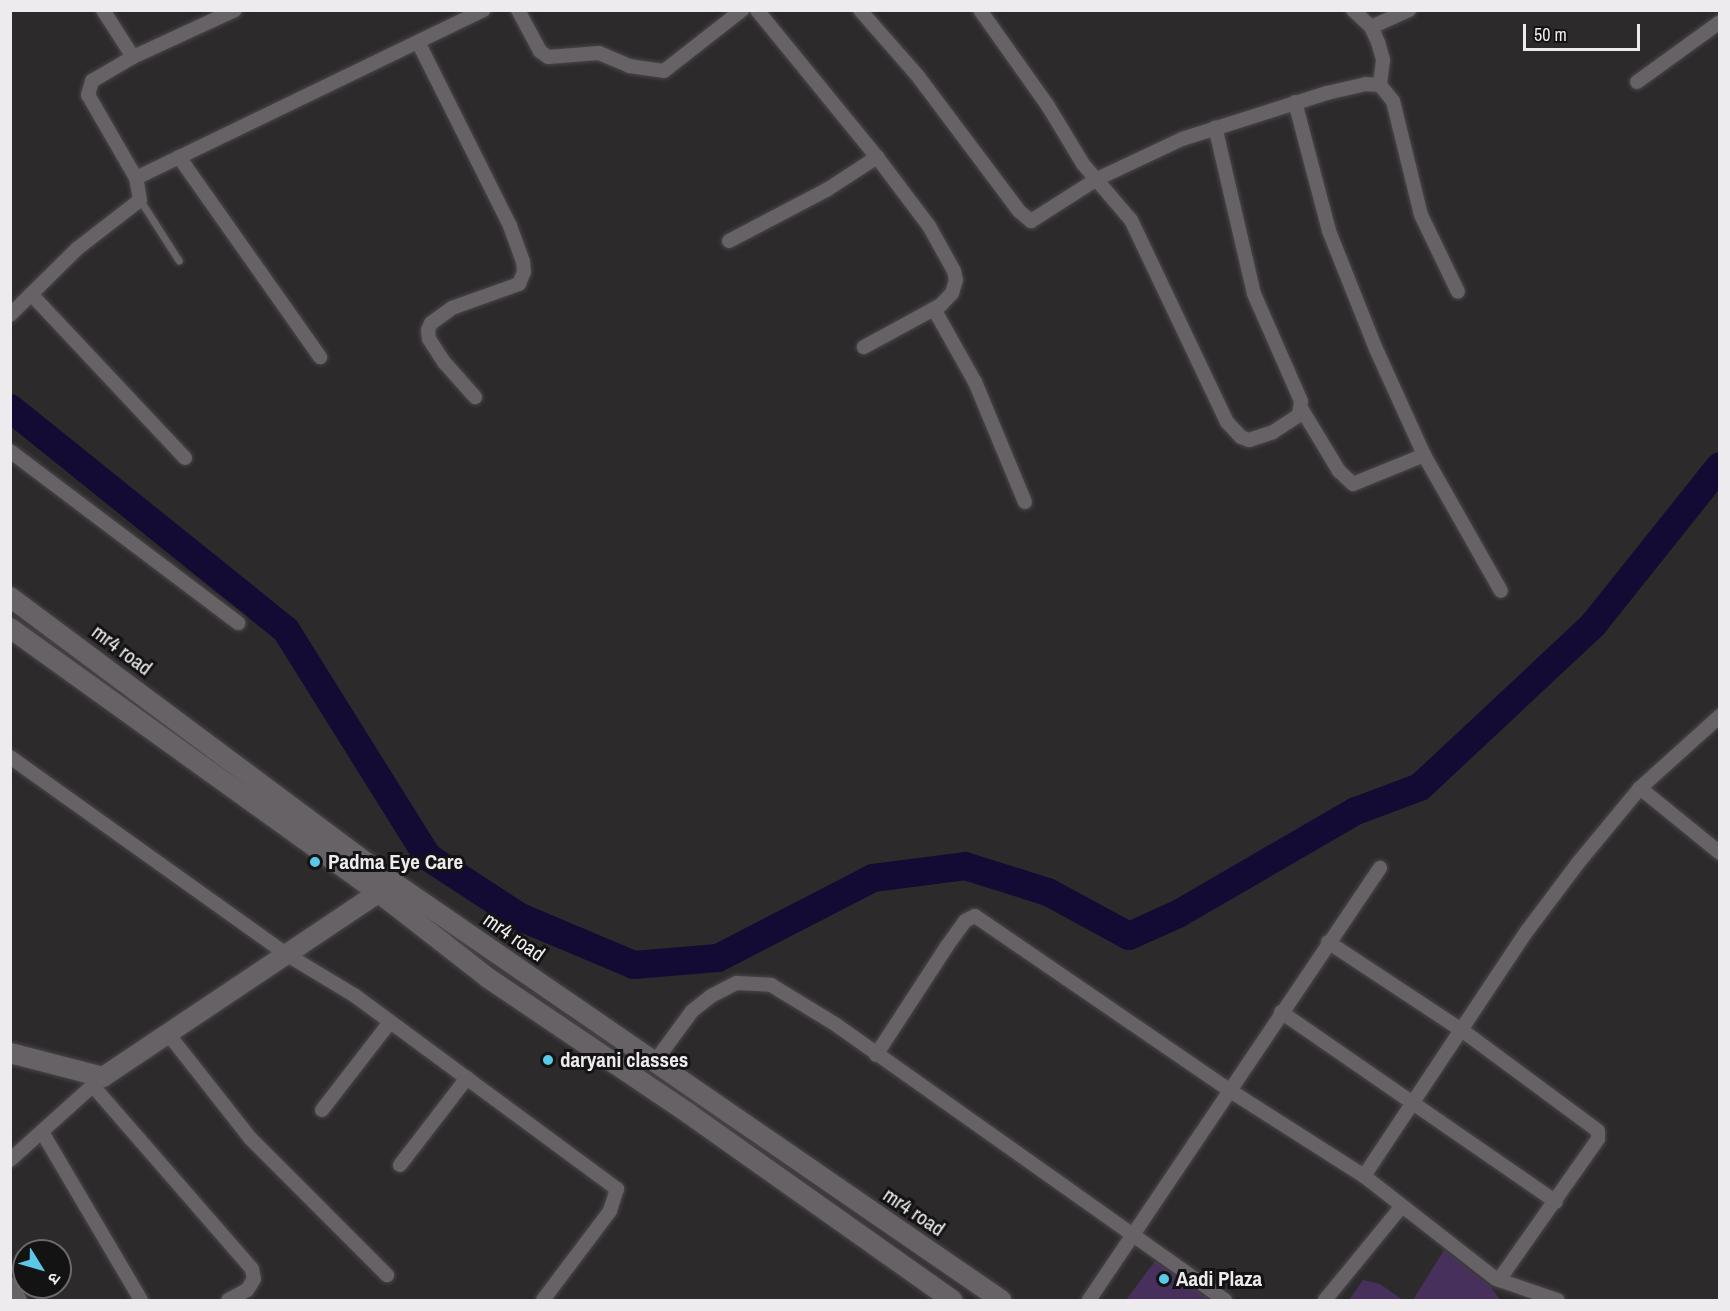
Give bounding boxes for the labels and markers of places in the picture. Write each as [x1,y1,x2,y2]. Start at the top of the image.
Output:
place label: Padma Eye Care [328,849,463,875]
marker: Padma Eye Care [306,853,324,871]
place label: daryani classes [560,1047,688,1073]
marker: daryani classes [541,1053,555,1067]
place label: Aadi Plaza [1176,1266,1262,1292]
marker: Aadi Plaza [1157,1272,1171,1286]

